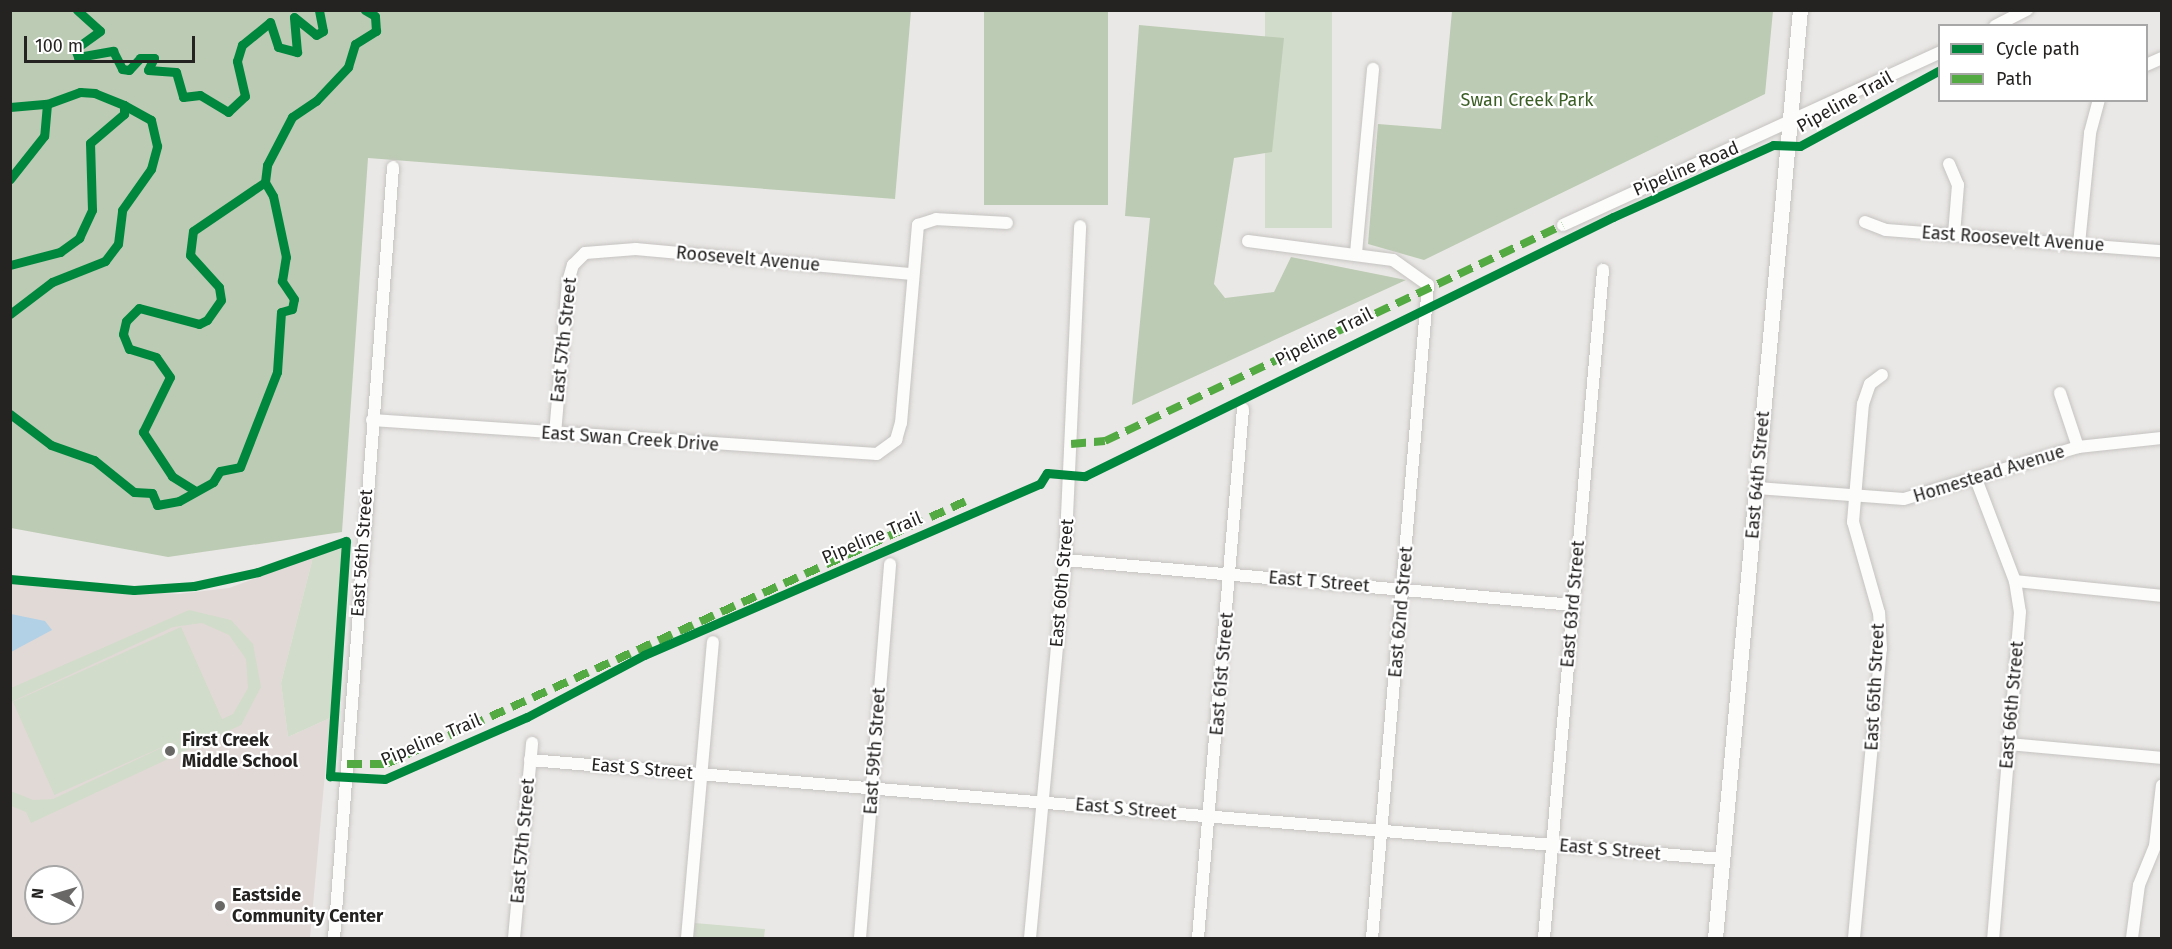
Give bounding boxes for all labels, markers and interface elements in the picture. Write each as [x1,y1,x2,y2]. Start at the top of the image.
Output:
scale bar [27,24,198,62]
legend [1938,24,2148,102]
text: 100 m [35,35,83,57]
text: Cycle path [1996,38,2080,60]
street label: Pipeline Trail [1793,67,1897,137]
text: Path [1996,68,2032,90]
park label: Swan Creek Park [1461,89,1593,111]
street label: Pipeline Road [1630,137,1742,201]
street label: East Roosevelt Avenue [1921,222,2105,256]
street label: Roosevelt Avenue [675,242,821,276]
street label: East 57th Street [547,276,581,404]
street label: Pipeline Trail [1272,303,1376,371]
street label: East 64th Street [1742,410,1774,540]
street label: East Swan Creek Drive [540,422,720,456]
street label: Homestead Avenue [1911,441,2067,507]
street label: East 56th Street [347,488,377,618]
street label: Pipeline Trail [819,507,925,569]
street label: East 60th Street [1046,518,1078,648]
street label: East 63rd Street [1557,539,1589,669]
street label: East 62nd Street [1384,545,1418,679]
street label: East T Street [1267,567,1371,597]
street label: East 61st Street [1206,611,1238,737]
street label: East 65th Street [1861,623,1889,751]
street label: East 66th Street [1996,640,2028,770]
street label: East 59th Street [860,687,890,815]
street label: Pipeline Trail [378,709,484,771]
place label: First Creek Middle School [182,730,298,772]
marker: First Creek Middle School [163,744,177,758]
street label: East S Street [590,754,694,784]
street label: East 57th Street [507,777,539,905]
street label: East S Street [1074,794,1178,824]
street label: East S Street [1558,835,1662,865]
north arrow [24,865,84,925]
place label: Eastside Community Center [232,885,383,928]
text: N [28,887,47,900]
marker: Eastside Community Center [213,899,227,913]

